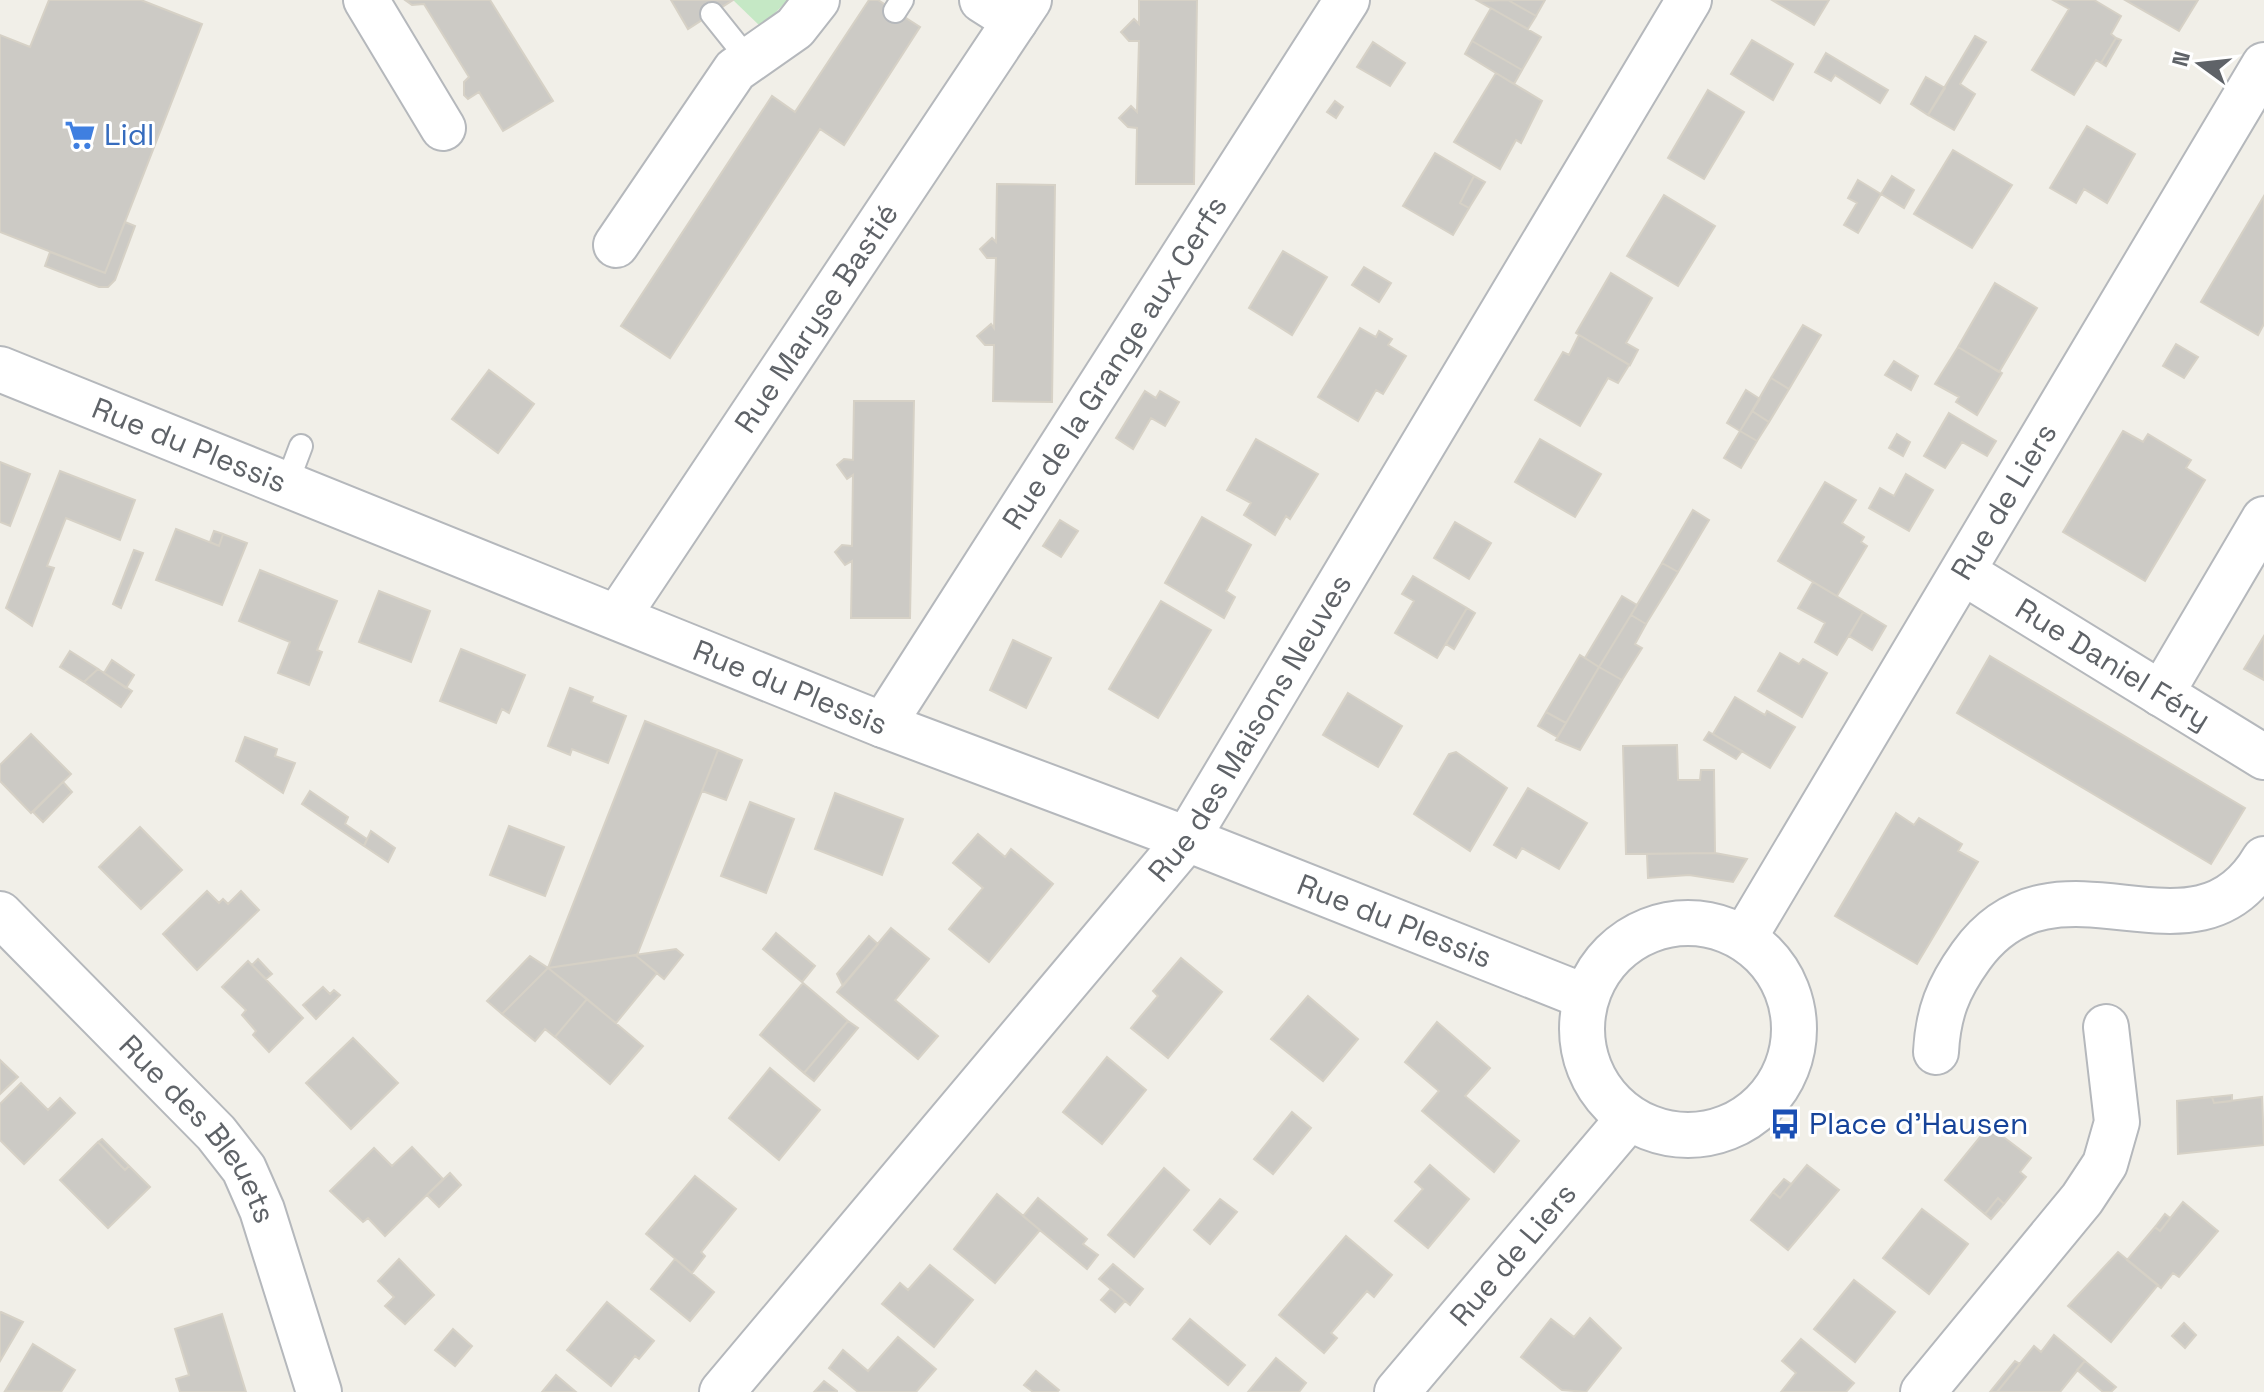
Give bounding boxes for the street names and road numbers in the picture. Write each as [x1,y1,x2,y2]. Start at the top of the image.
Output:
street label: Rue de la Grange aux Cerfs [993,188,1236,537]
street label: Rue Maryse Bastié [726,195,907,440]
street label: Rue du Plessis [86,388,292,501]
street label: Rue de Liers [1942,416,2065,587]
street label: Rue des Maisons Neuves [1139,567,1360,890]
street label: Rue Daniel Féry [2008,589,2218,738]
street label: Rue du Plessis [687,630,893,744]
street label: Rue du Plessis [1292,865,1498,977]
street label: Rue des Bleuets [111,1026,285,1228]
street label: Rue de Liers [1441,1175,1585,1334]

